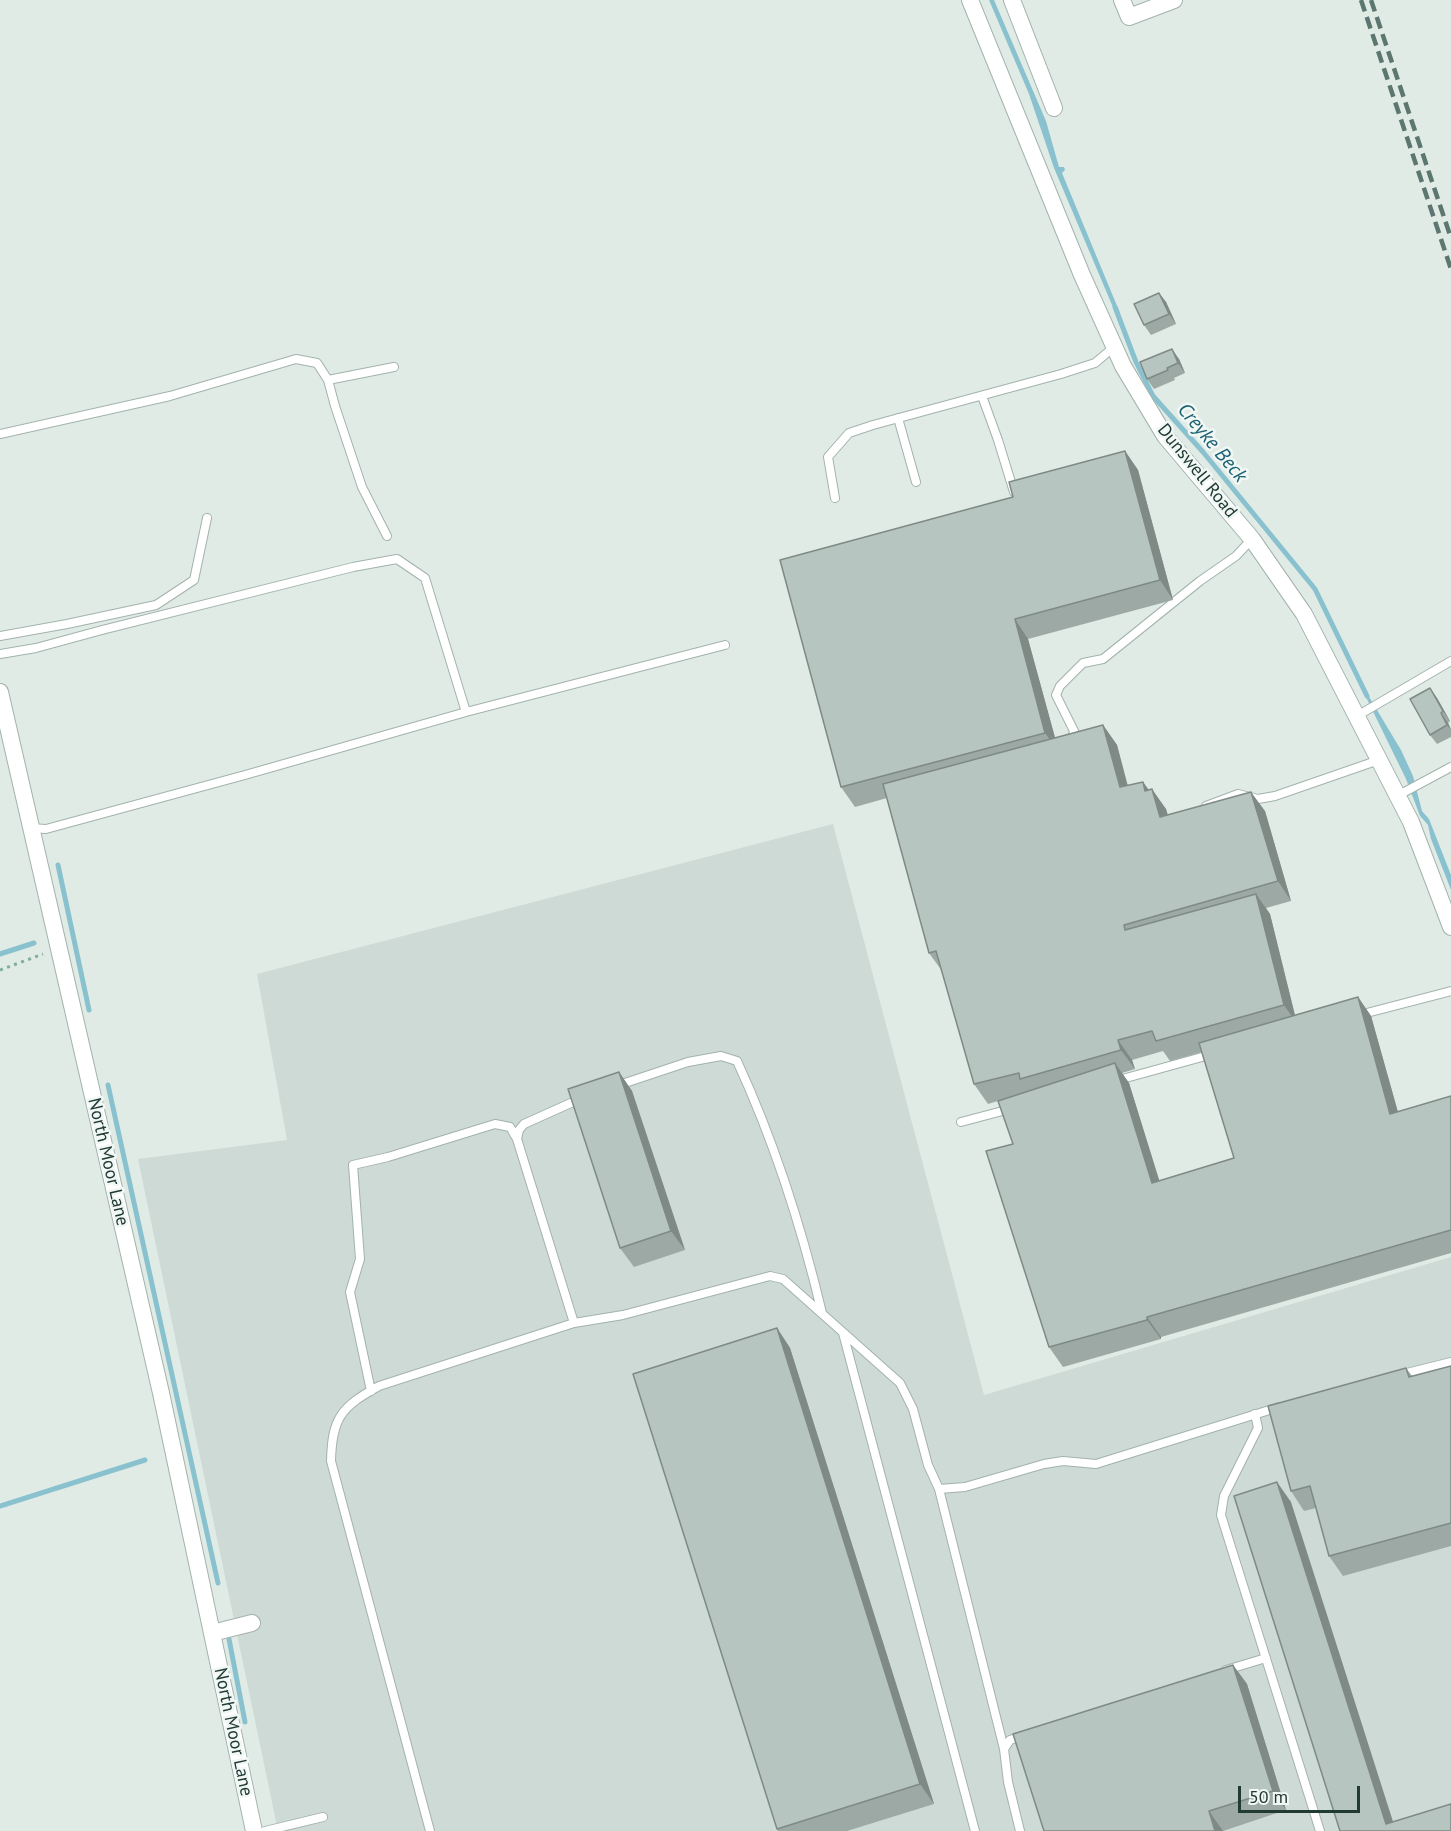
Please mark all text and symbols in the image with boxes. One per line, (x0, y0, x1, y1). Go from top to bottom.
water label: Creyke Beck (1172, 399, 1252, 487)
street label: Dunswell Road (1153, 420, 1241, 522)
street label: North Moor Lane (83, 1096, 133, 1228)
street label: North Moor Lane (209, 1666, 257, 1798)
scale bar (1241, 1774, 1362, 1812)
text: 50 m (1249, 1785, 1288, 1808)

